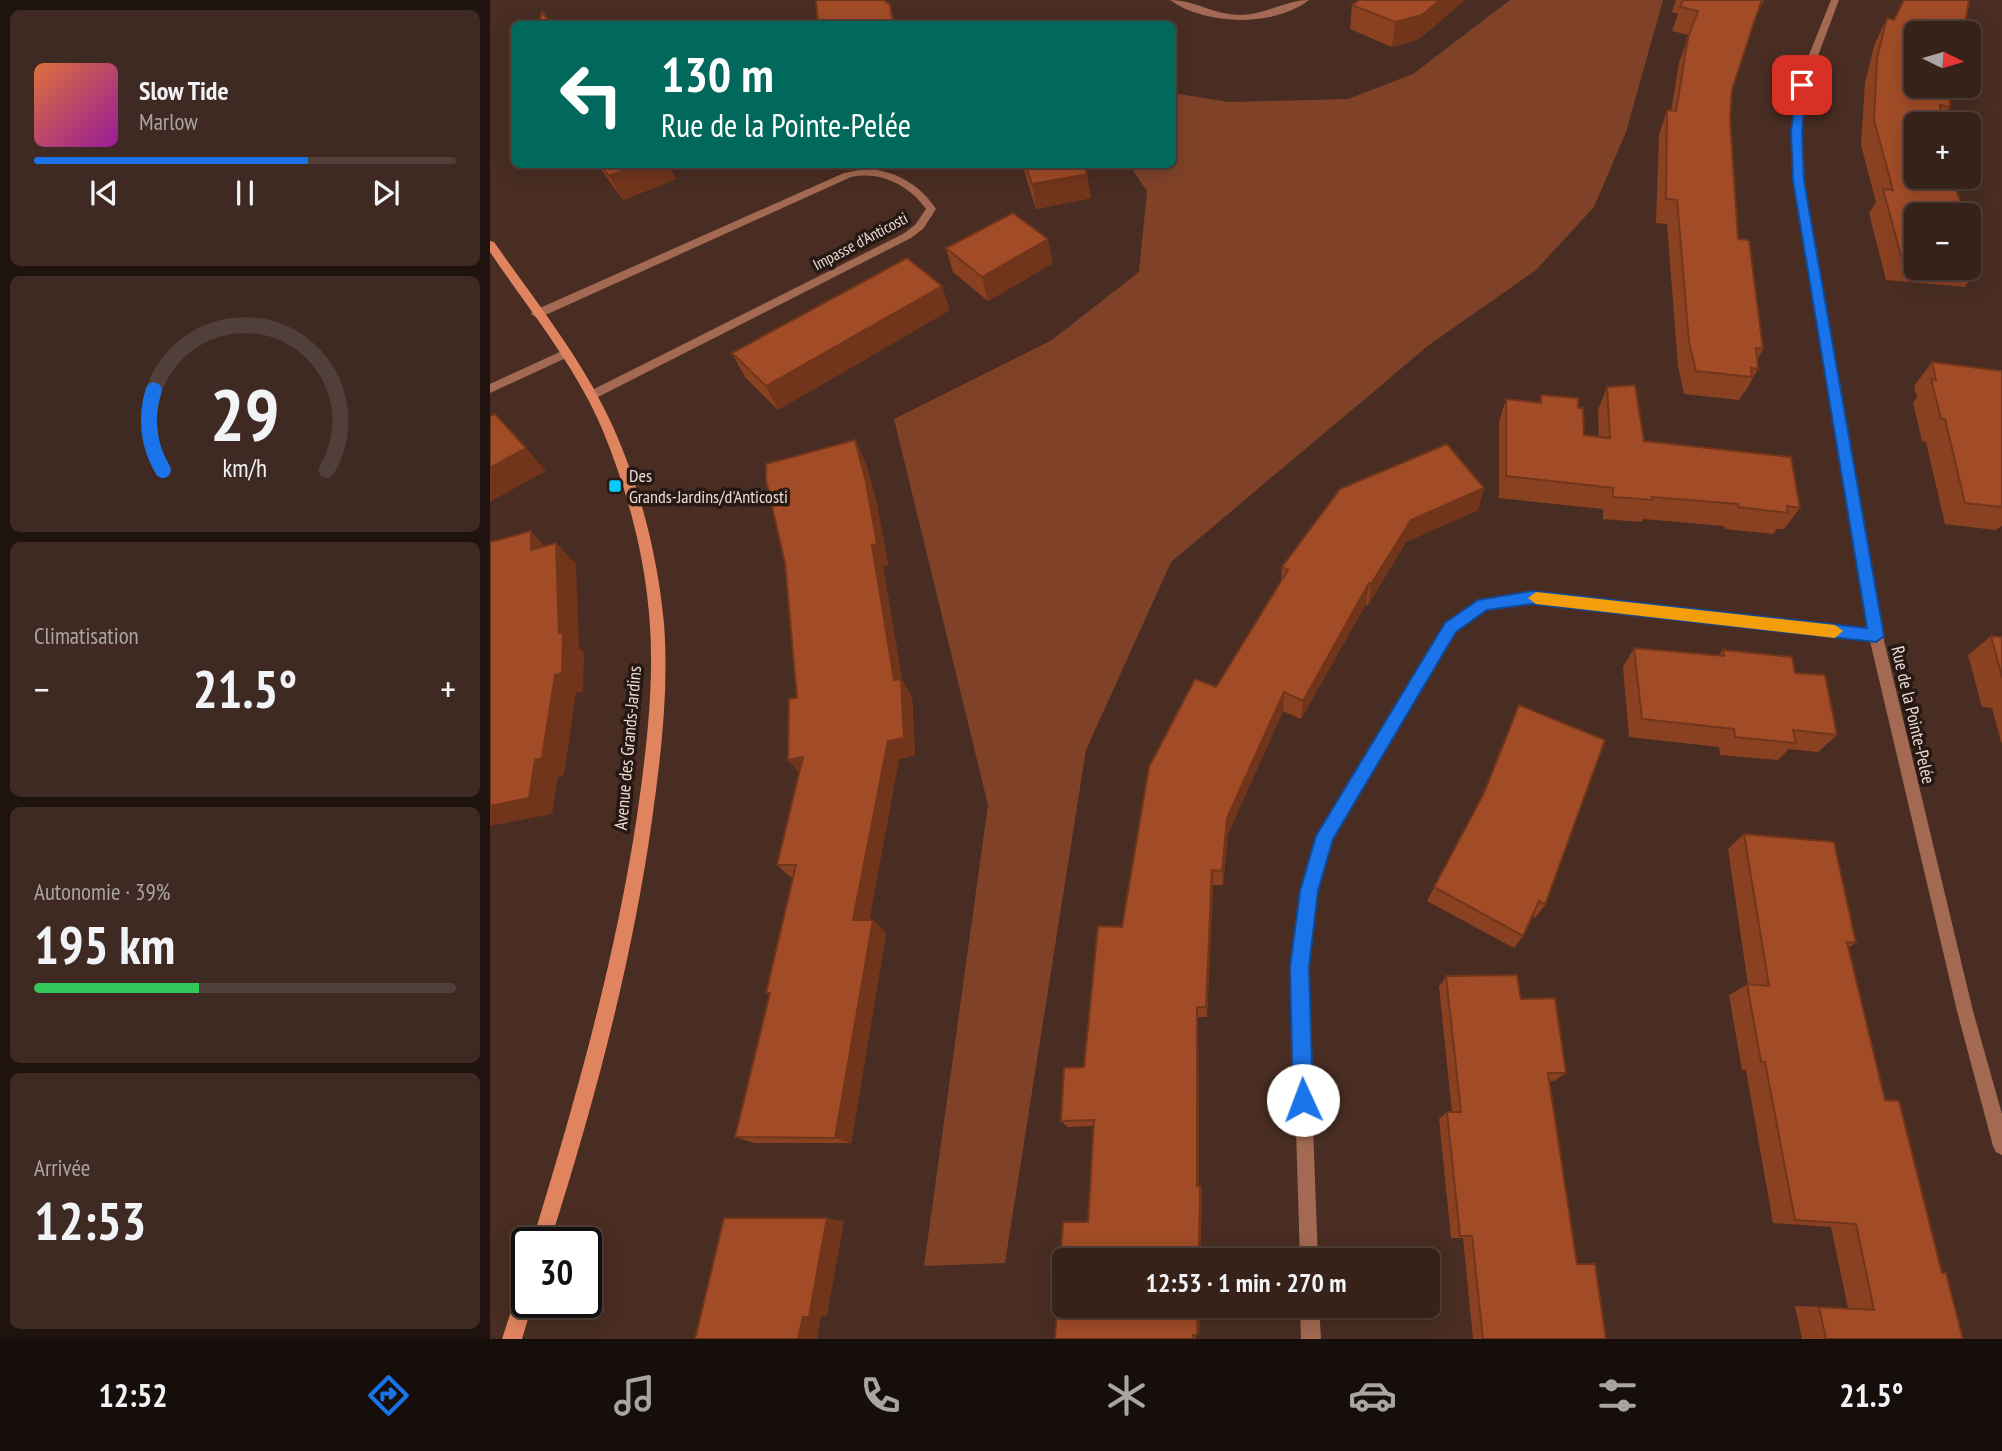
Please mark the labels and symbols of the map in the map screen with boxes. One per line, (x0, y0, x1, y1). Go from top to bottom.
north arrow (1904, 21, 1981, 98)
pin (1772, 55, 1832, 115)
street label: Impasse d'Anticosti (809, 208, 911, 274)
place label: Des Grands-Jardins/d'Anticosti (629, 464, 788, 508)
marker: Des Grands-Jardins/d'Anticosti (607, 478, 623, 494)
street label: Rue de la Pointe-Pelée (1886, 644, 1941, 786)
street label: Avenue des Grands-Jardins (609, 665, 646, 831)
position arrow (1266, 1063, 1340, 1137)
speed limit sign: 30 (511, 1227, 602, 1318)

